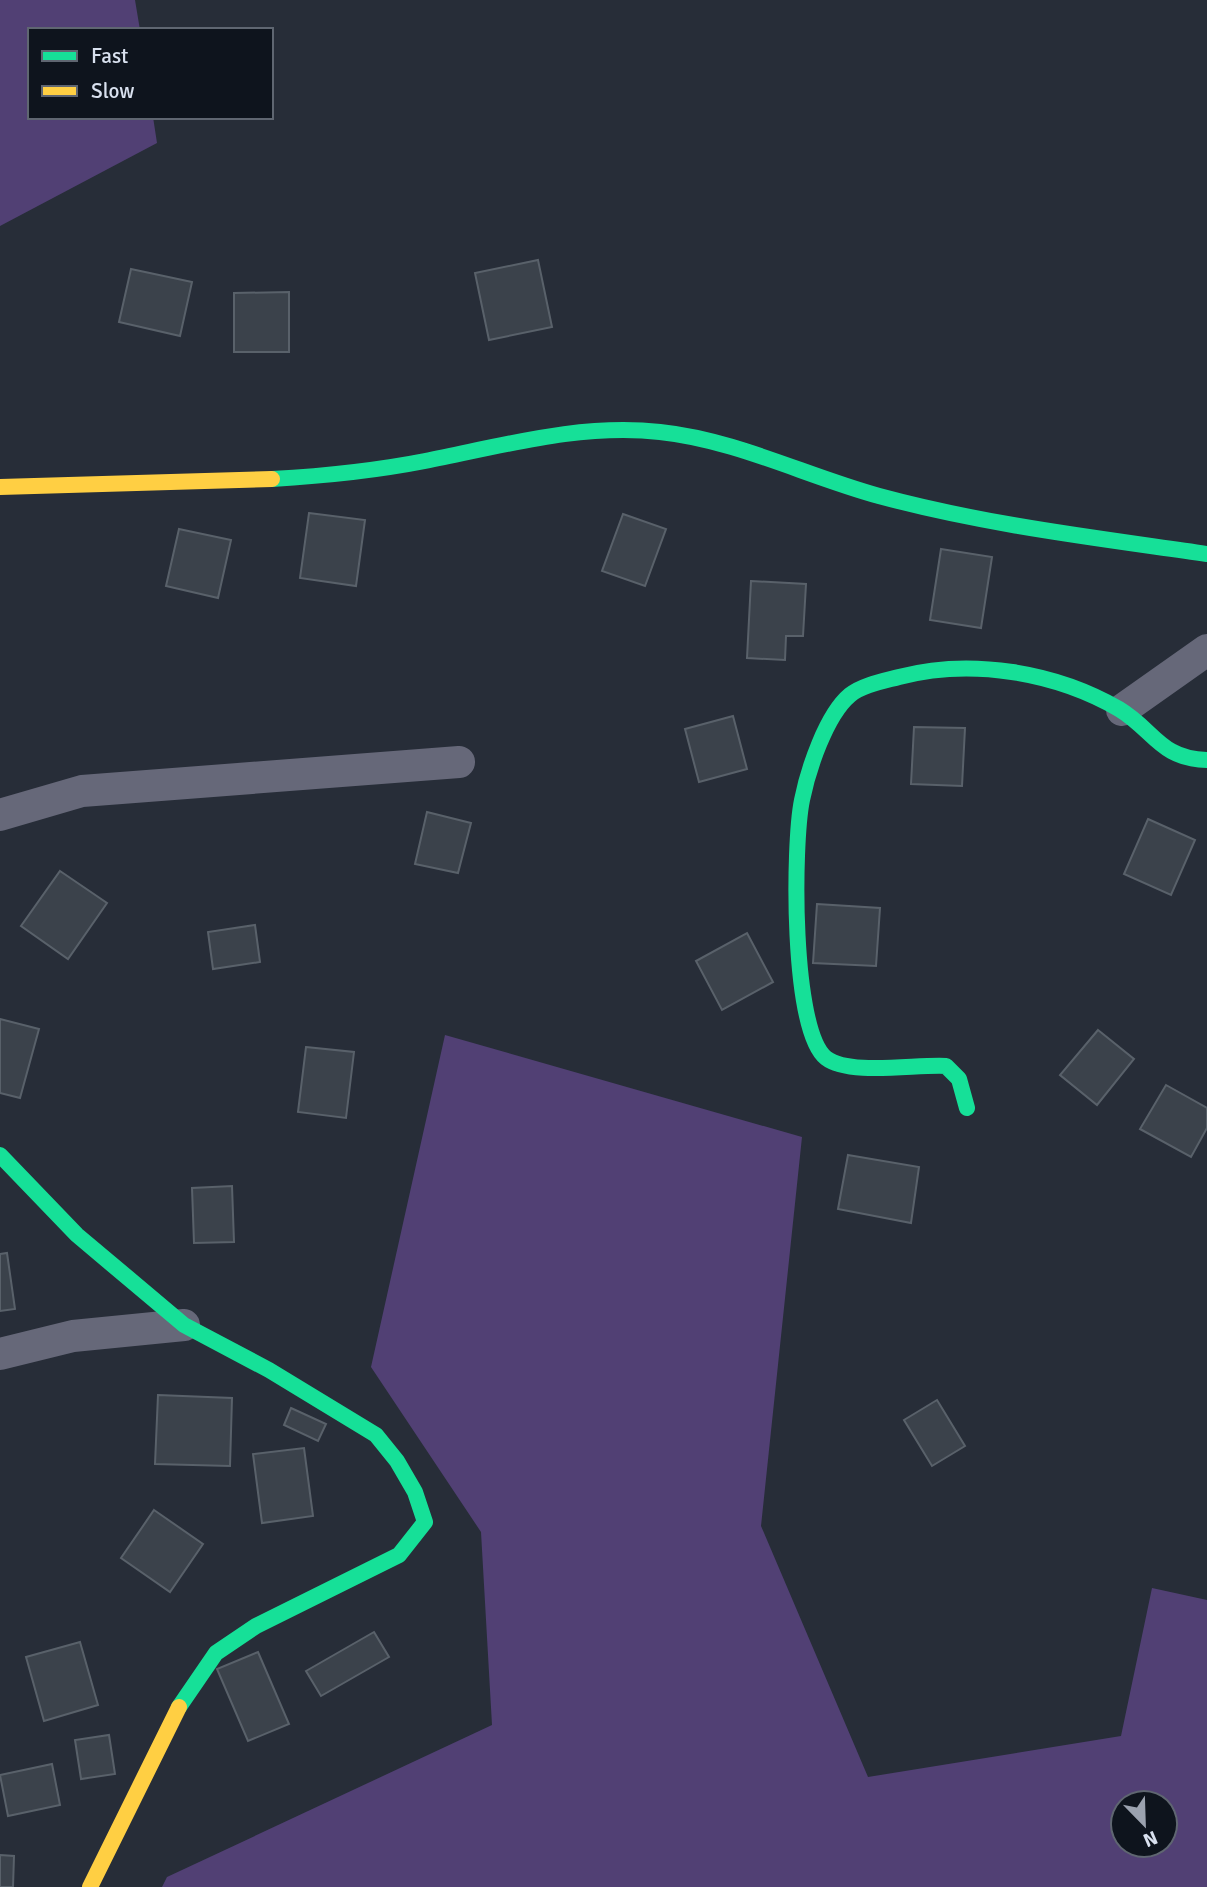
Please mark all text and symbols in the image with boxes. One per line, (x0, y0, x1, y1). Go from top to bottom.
legend (28, 28, 273, 119)
text: Fast (91, 43, 128, 69)
text: Slow (91, 78, 135, 104)
north arrow (1109, 1789, 1179, 1859)
text: N (1139, 1825, 1161, 1852)

